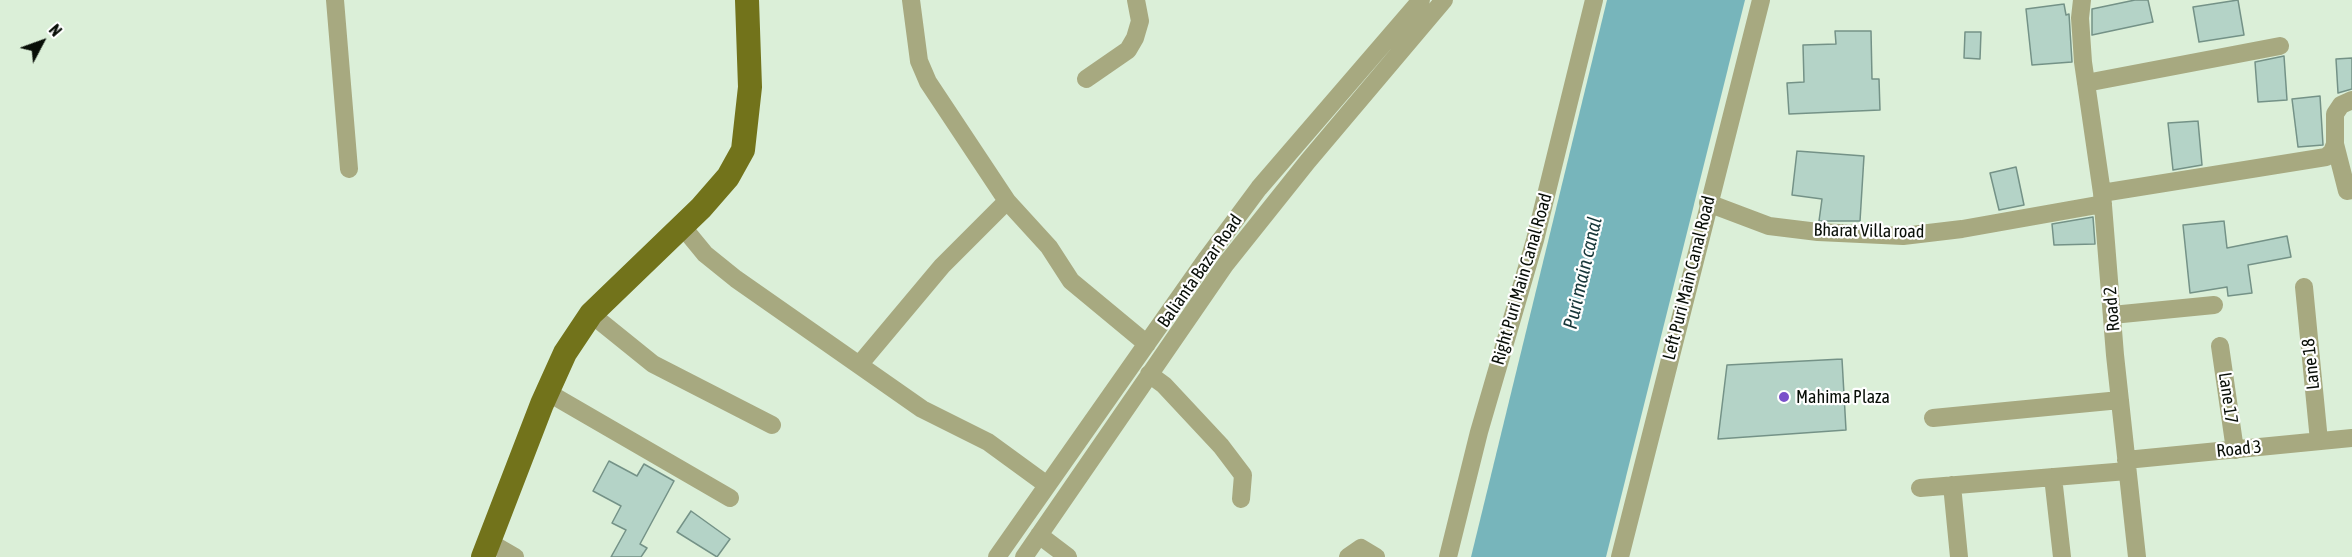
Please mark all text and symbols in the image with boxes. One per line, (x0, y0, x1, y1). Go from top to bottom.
north arrow (12, 12, 72, 72)
text: N (46, 21, 65, 40)
street label: Right Puri Main Canal Road (1487, 191, 1557, 367)
street label: Left Puri Main Canal Road (1658, 194, 1720, 362)
street label: Balianta Bazar Road (1153, 210, 1247, 332)
water label: Puri main canal (1558, 215, 1608, 331)
street label: Bharat Villa road (1814, 219, 1924, 243)
street label: Road 2 (2099, 286, 2125, 332)
street label: Lane 18 (2298, 337, 2324, 391)
street label: Lane 17 (2214, 371, 2242, 425)
place label: Mahima Plaza (1796, 386, 1890, 408)
marker: Mahima Plaza (1777, 390, 1791, 404)
street label: Road 3 (2215, 436, 2263, 462)

